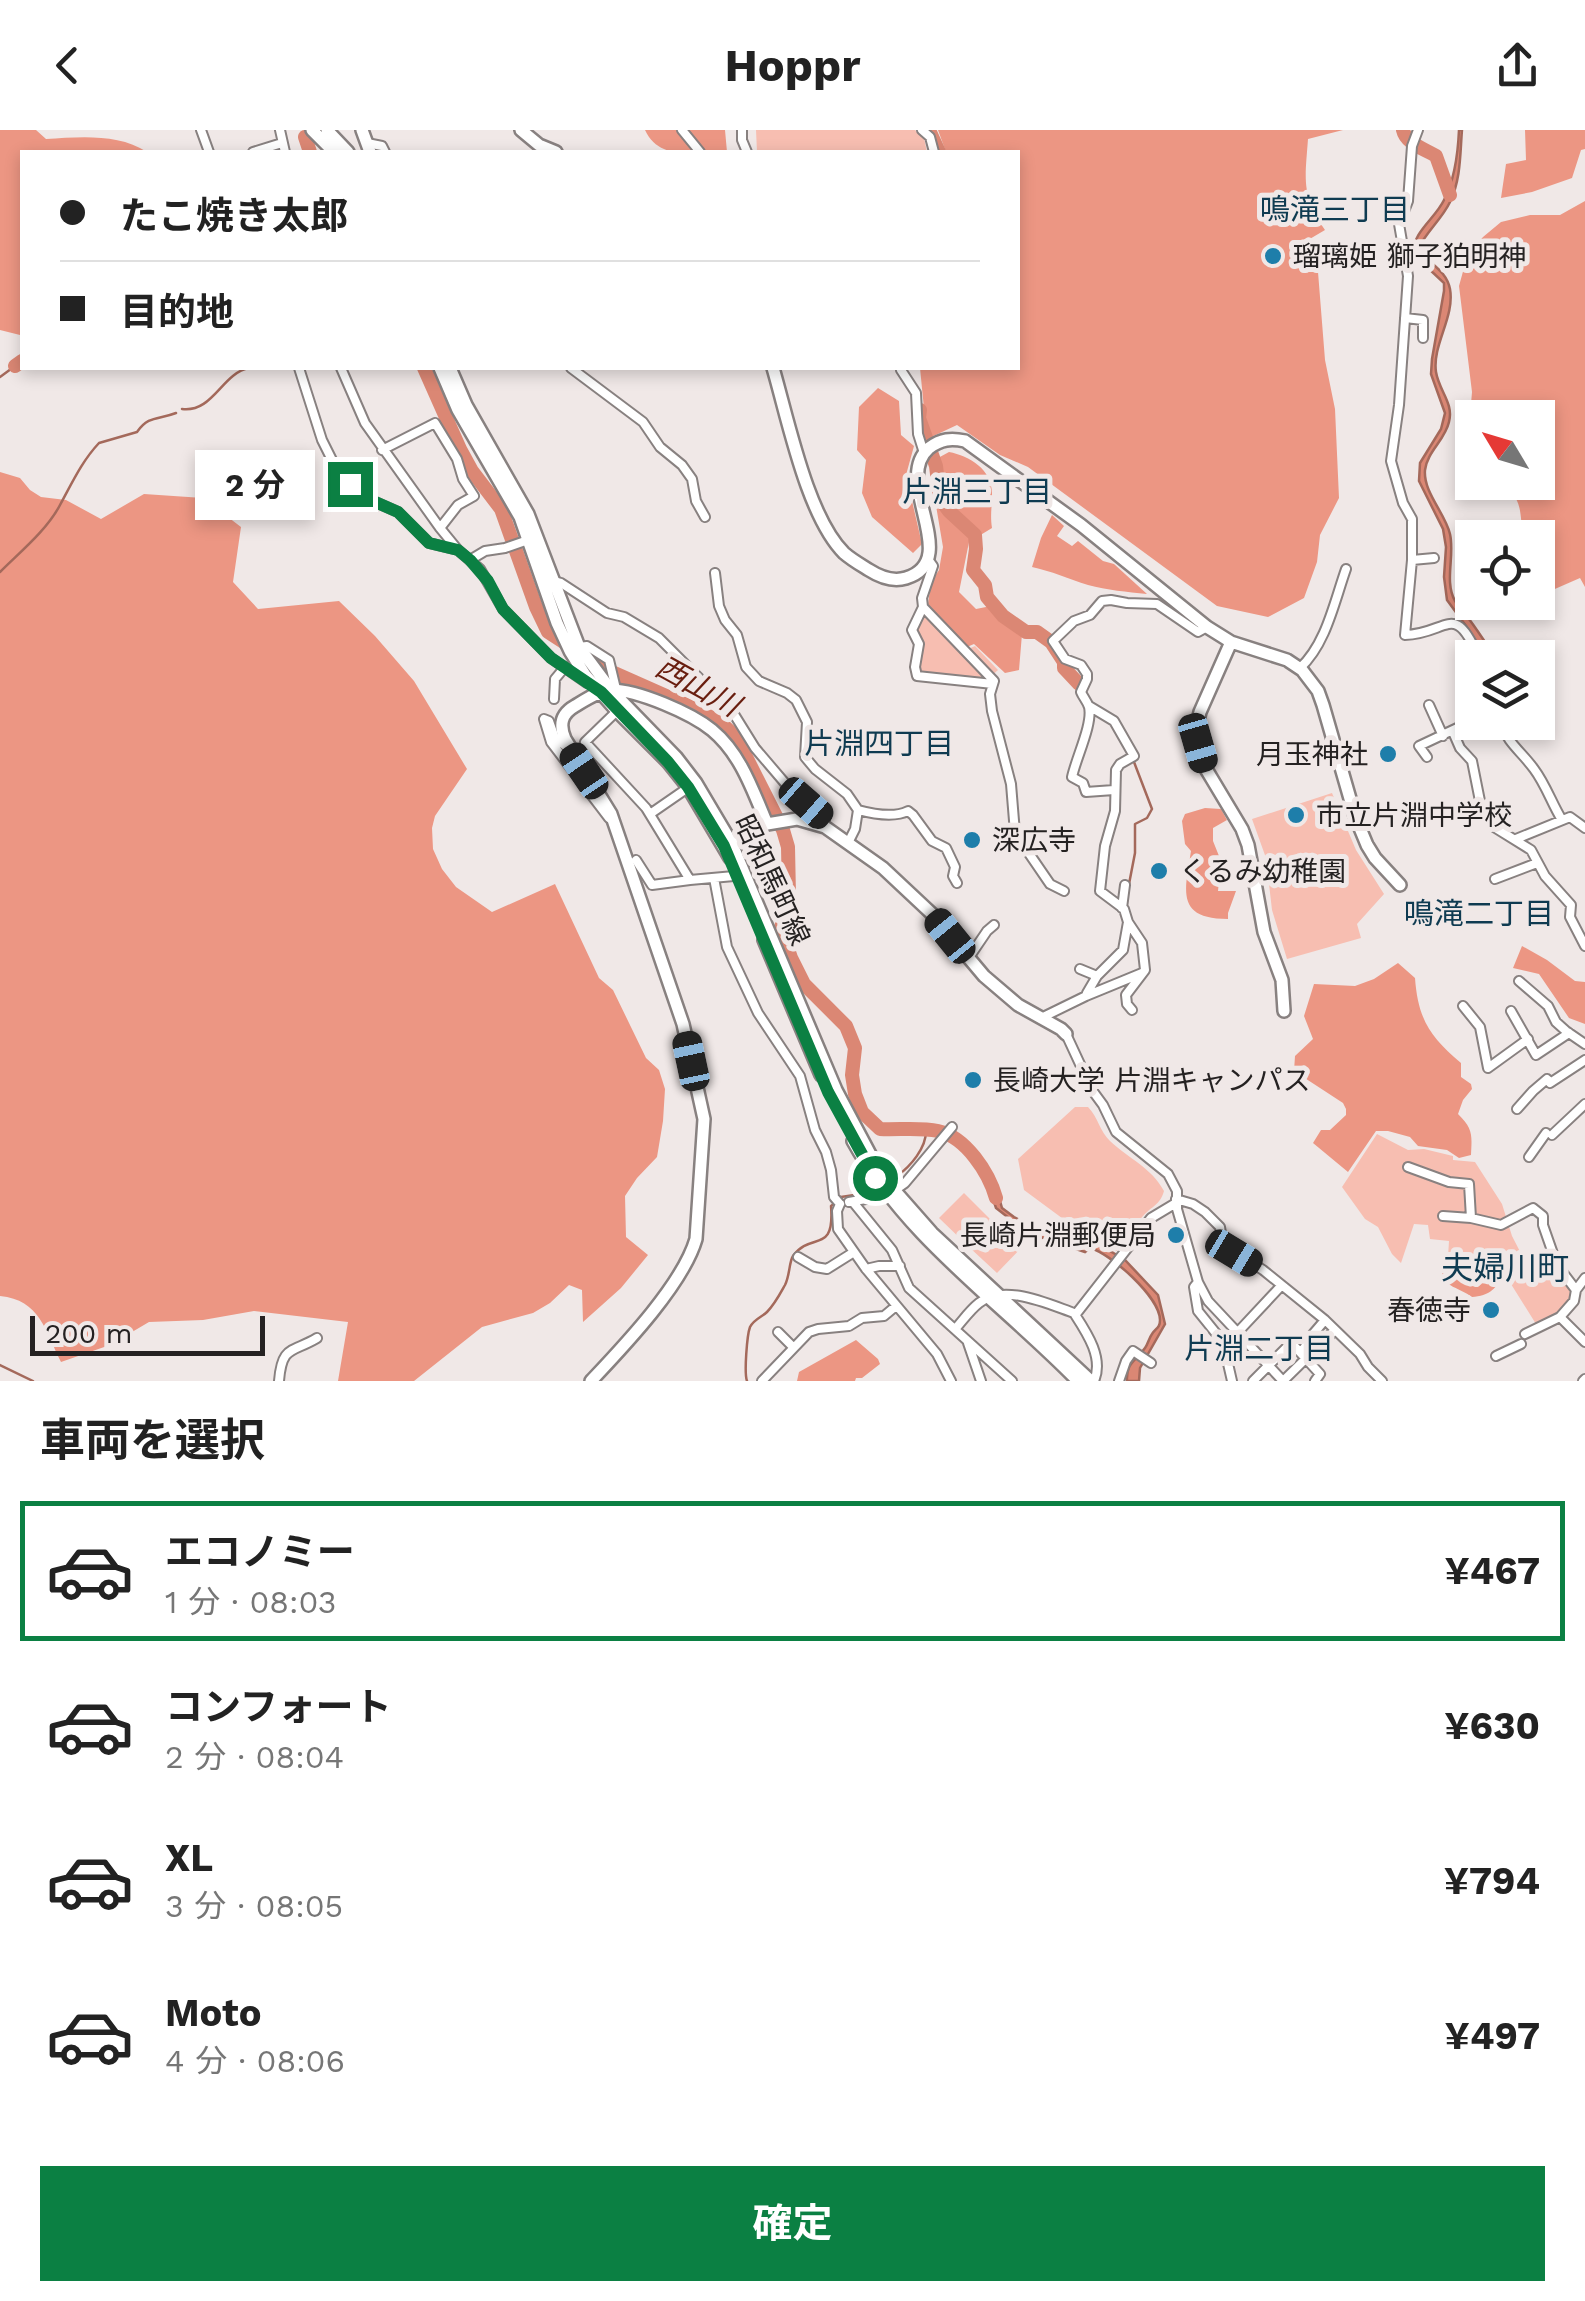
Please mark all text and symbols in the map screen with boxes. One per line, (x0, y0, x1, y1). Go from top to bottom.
icon: back (40, 38, 95, 93)
icon: share (1490, 38, 1545, 93)
text: Hoppr (725, 39, 860, 92)
district label: 鳴滝三丁目 (1260, 192, 1410, 227)
text: たこ焼き太郎 (120, 194, 348, 238)
place label: 瑠璃姫 獅子狛明神 (1293, 240, 1527, 273)
marker: 瑠璃姫 獅子狛明神 (1262, 245, 1284, 267)
text: 目的地 (120, 290, 234, 334)
north arrow (1455, 400, 1555, 500)
map controls (1455, 400, 1555, 740)
callout: 2 分 (195, 449, 315, 519)
route end (328, 462, 373, 507)
text: 2 分 (225, 466, 285, 504)
district label: 片淵三丁目 (902, 474, 1052, 509)
button: locate (1455, 520, 1555, 620)
button: layers (1455, 640, 1555, 740)
water label: 西山川 (650, 649, 748, 725)
car (1175, 710, 1221, 776)
district label: 片淵四丁目 (804, 726, 954, 761)
car (555, 738, 613, 804)
place label: 月玉神社 (1256, 738, 1368, 771)
marker: 月玉神社 (1377, 743, 1399, 765)
car (774, 772, 838, 834)
place label: 市立片淵中学校 (1316, 799, 1512, 832)
marker: 市立片淵中学校 (1285, 804, 1307, 826)
street label: 昭和馬町線 (727, 810, 817, 950)
place label: 深広寺 (992, 824, 1076, 857)
marker: 深広寺 (961, 829, 983, 851)
place label: くるみ幼稚園 (1179, 855, 1346, 888)
marker: くるみ幼稚園 (1148, 860, 1170, 882)
district label: 鳴滝二丁目 (1404, 896, 1554, 931)
car (919, 903, 981, 969)
car (670, 1029, 712, 1093)
place label: 長崎大学 片淵キャンパス (993, 1064, 1311, 1097)
marker: 長崎大学 片淵キャンパス (962, 1069, 984, 1091)
route start (853, 1156, 898, 1201)
place label: 長崎片淵郵便局 (960, 1219, 1156, 1252)
marker: 長崎片淵郵便局 (1165, 1224, 1187, 1246)
car (1201, 1225, 1267, 1281)
district label: 夫婦川町 (1441, 1249, 1569, 1287)
place label: 春徳寺 (1387, 1294, 1471, 1327)
marker: 春徳寺 (1480, 1299, 1502, 1321)
scale bar (30, 1311, 265, 1356)
text: 200 m (45, 1317, 132, 1350)
district label: 片淵二丁目 (1184, 1331, 1334, 1366)
text: 車両を選択 (40, 1414, 265, 1467)
icon: car (45, 1526, 135, 1616)
text: エコノミー (165, 1530, 355, 1574)
text: ¥467 (1444, 1549, 1540, 1593)
text: 1 分 · 08:03 (165, 1583, 336, 1621)
icon: car (45, 1681, 135, 1771)
text: コンフォート (165, 1685, 392, 1729)
text: ¥630 (1444, 1704, 1540, 1748)
text: 2 分 · 08:04 (165, 1738, 344, 1776)
icon: car (45, 1836, 135, 1926)
text: XL (165, 1836, 213, 1880)
text: ¥794 (1444, 1859, 1540, 1903)
text: 3 分 · 08:05 (165, 1887, 343, 1925)
icon: car (45, 1991, 135, 2081)
text: Moto (165, 1991, 261, 2035)
text: ¥497 (1445, 2014, 1540, 2058)
text: 4 分 · 08:06 (165, 2042, 345, 2080)
button: 確定 (40, 2166, 1545, 2281)

